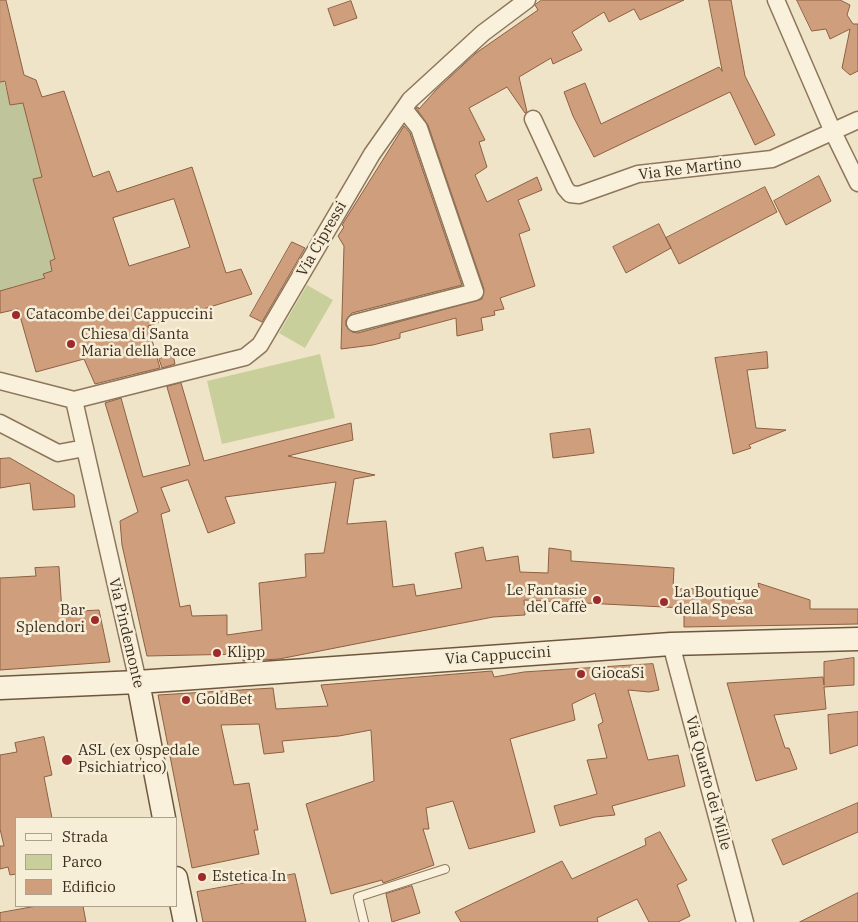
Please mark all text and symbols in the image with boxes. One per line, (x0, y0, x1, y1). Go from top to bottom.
street label: Via Re Martino (638, 154, 742, 184)
street label: Via Cipressi (293, 198, 351, 280)
place label: Catacombe dei Cappuccini (26, 306, 213, 324)
marker: Catacombe dei Cappuccini (10, 309, 22, 321)
place label: Chiesa di Santa Maria della Pace (81, 326, 196, 361)
marker: Chiesa di Santa Maria della Pace (65, 338, 77, 350)
street label: Via Pindemonte (105, 576, 147, 690)
place label: Le Fantasie del Caffè (506, 582, 587, 617)
place label: La Boutique della Spesa (674, 584, 759, 619)
marker: Le Fantasie del Caffè (591, 594, 603, 606)
marker: La Boutique della Spesa (658, 596, 670, 608)
place label: Bar Splendori (16, 602, 85, 637)
marker: Bar Splendori (89, 614, 101, 626)
street label: Via Cappuccini (445, 643, 551, 669)
place label: Klipp (227, 644, 265, 662)
marker: Klipp (211, 647, 223, 659)
place label: GiocaSi (591, 665, 645, 683)
marker: GiocaSi (575, 668, 587, 680)
place label: GoldBet (196, 691, 252, 709)
marker: GoldBet (180, 694, 192, 706)
street label: Via Quarto dei Mille (681, 714, 735, 852)
place label: ASL (ex Ospedale Psichiatrico) (78, 742, 200, 777)
marker: ASL (ex Ospedale Psichiatrico) (60, 753, 74, 767)
legend (15, 817, 178, 907)
text: Strada (62, 827, 108, 846)
text: Parco (62, 852, 102, 871)
place label: Estetica In (212, 868, 286, 886)
marker: Estetica In (196, 871, 208, 883)
text: Edificio (62, 877, 116, 896)

